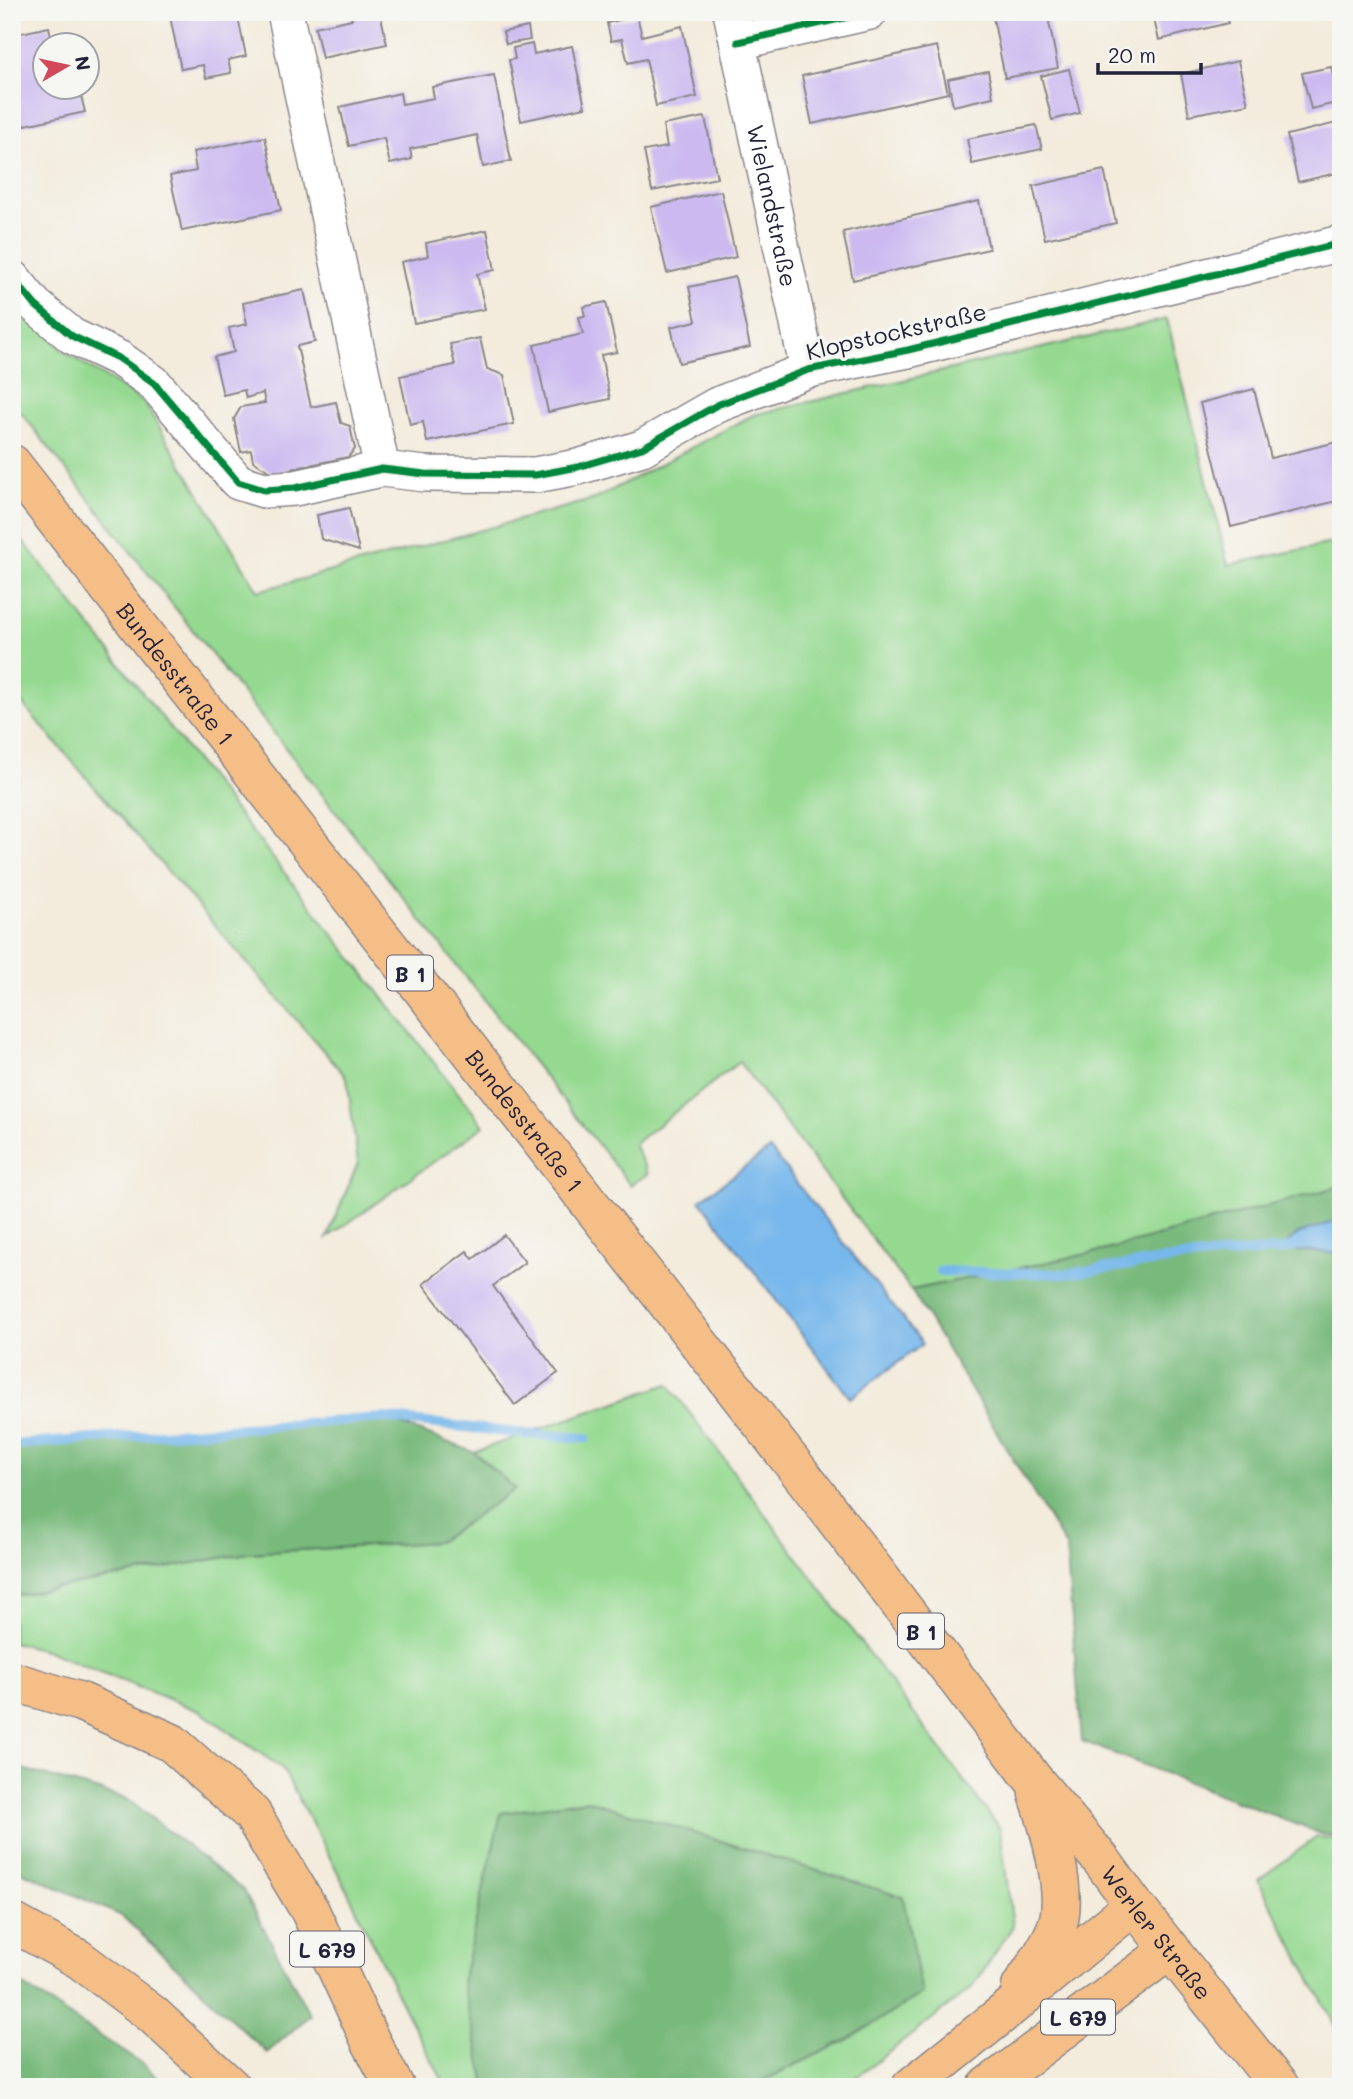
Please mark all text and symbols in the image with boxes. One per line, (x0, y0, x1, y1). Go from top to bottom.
north arrow (32, 32, 102, 102)
scale bar (1098, 32, 1201, 76)
text: 20 m (1108, 41, 1156, 68)
text: N (70, 54, 97, 72)
street label: Wielandstraße (741, 122, 805, 289)
street label: Klopstockstraße (803, 296, 989, 366)
street label: Bundesstraße 1 (111, 596, 241, 751)
road number: B 1 (387, 956, 433, 990)
street label: Bundesstraße 1 (460, 1043, 590, 1198)
road number: B 1 (898, 1614, 944, 1648)
street label: Werler Straße (1095, 1859, 1219, 2006)
road number: L 679 (290, 1932, 364, 1966)
road number: L 679 (1041, 2000, 1115, 2035)

